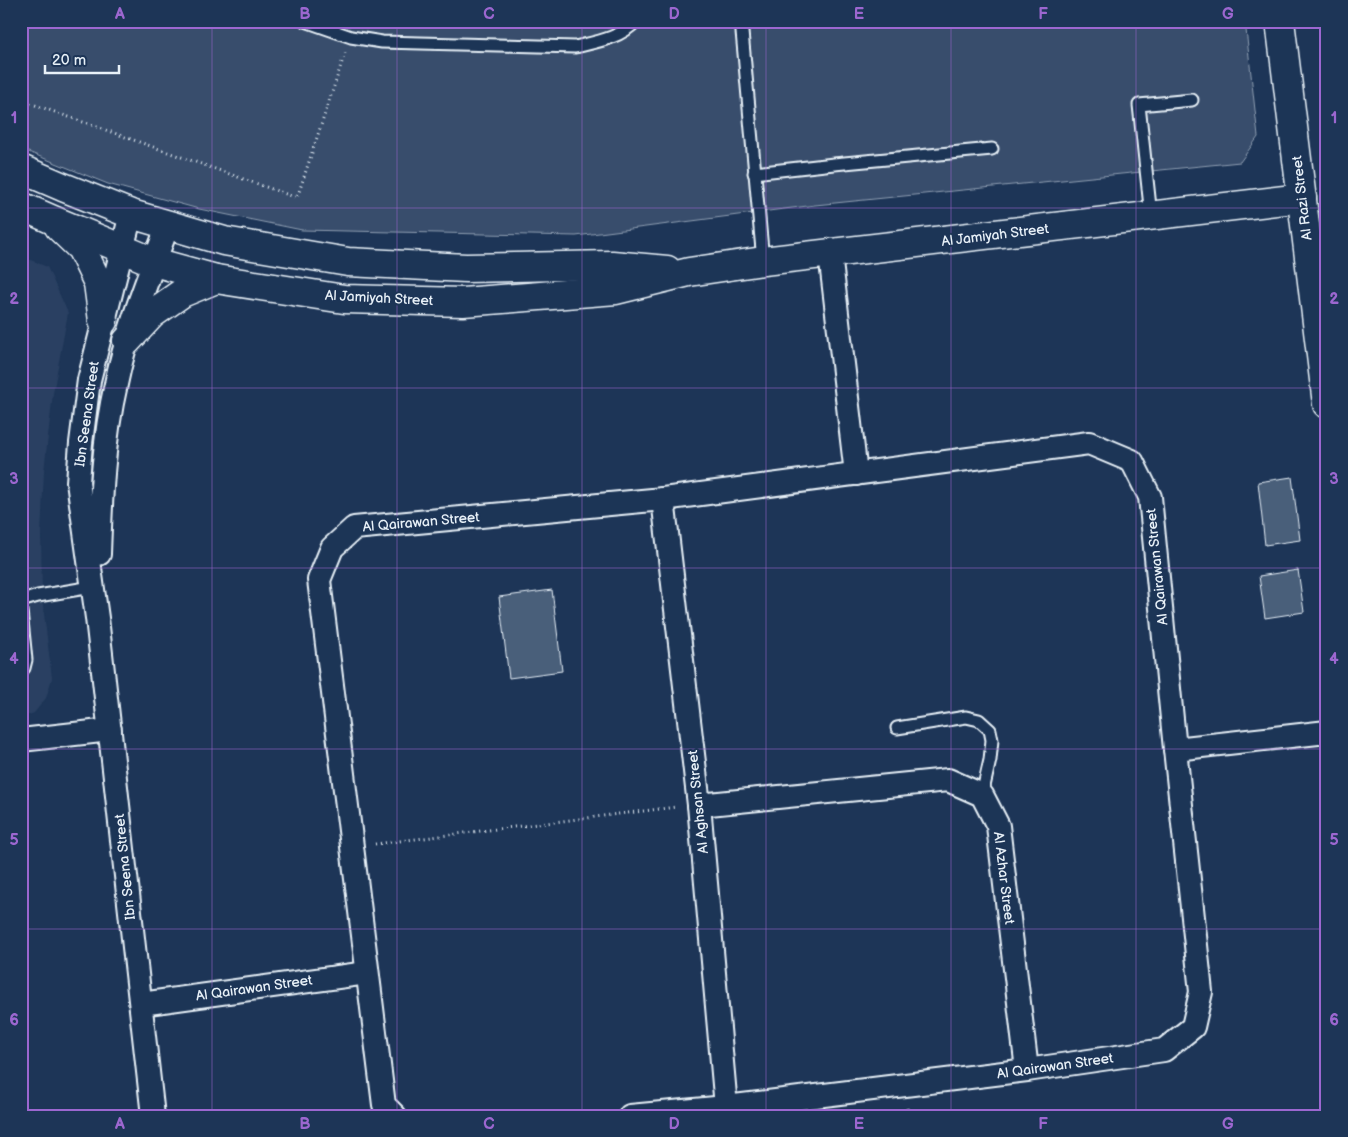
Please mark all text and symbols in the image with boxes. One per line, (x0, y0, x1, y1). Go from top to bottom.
text: A (114, 5, 125, 24)
text: B (299, 5, 311, 24)
text: C (483, 5, 495, 24)
text: D (668, 5, 680, 24)
text: E (854, 5, 864, 24)
text: F (1038, 5, 1048, 24)
text: G (1222, 5, 1234, 24)
scale bar (45, 42, 119, 74)
text: 20 m (52, 51, 86, 70)
text: 1 (11, 109, 17, 128)
text: 1 (1331, 109, 1337, 128)
street label: Al Razi Street (1288, 154, 1316, 241)
street label: Al Jamiyah Street (940, 220, 1050, 250)
street label: Al Jamiyah Street (325, 287, 434, 309)
text: 2 (9, 290, 19, 309)
text: 2 (1329, 290, 1339, 309)
street label: Ibn Seena Street (71, 359, 103, 468)
text: 3 (9, 470, 19, 489)
text: 3 (1329, 470, 1339, 489)
street label: Al Qairawan Street (1142, 507, 1172, 626)
street label: Al Qairawan Street (362, 508, 481, 536)
text: 4 (9, 650, 19, 669)
text: 4 (1329, 650, 1339, 669)
street label: Al Aghsan Street (684, 749, 712, 855)
street label: Ibn Seena Street (111, 812, 139, 921)
text: 5 (9, 831, 19, 850)
street label: Al Azhar Street (990, 831, 1018, 926)
text: 5 (1329, 831, 1339, 850)
street label: Al Qairawan Street (195, 971, 314, 1005)
text: 6 (9, 1011, 19, 1030)
text: 6 (1329, 1011, 1339, 1030)
street label: Al Qairawan Street (996, 1049, 1115, 1083)
text: A (114, 1115, 125, 1134)
text: B (299, 1115, 311, 1134)
text: C (483, 1115, 495, 1134)
text: D (668, 1115, 680, 1134)
text: E (854, 1115, 864, 1134)
text: F (1038, 1115, 1048, 1134)
text: G (1222, 1115, 1234, 1134)

